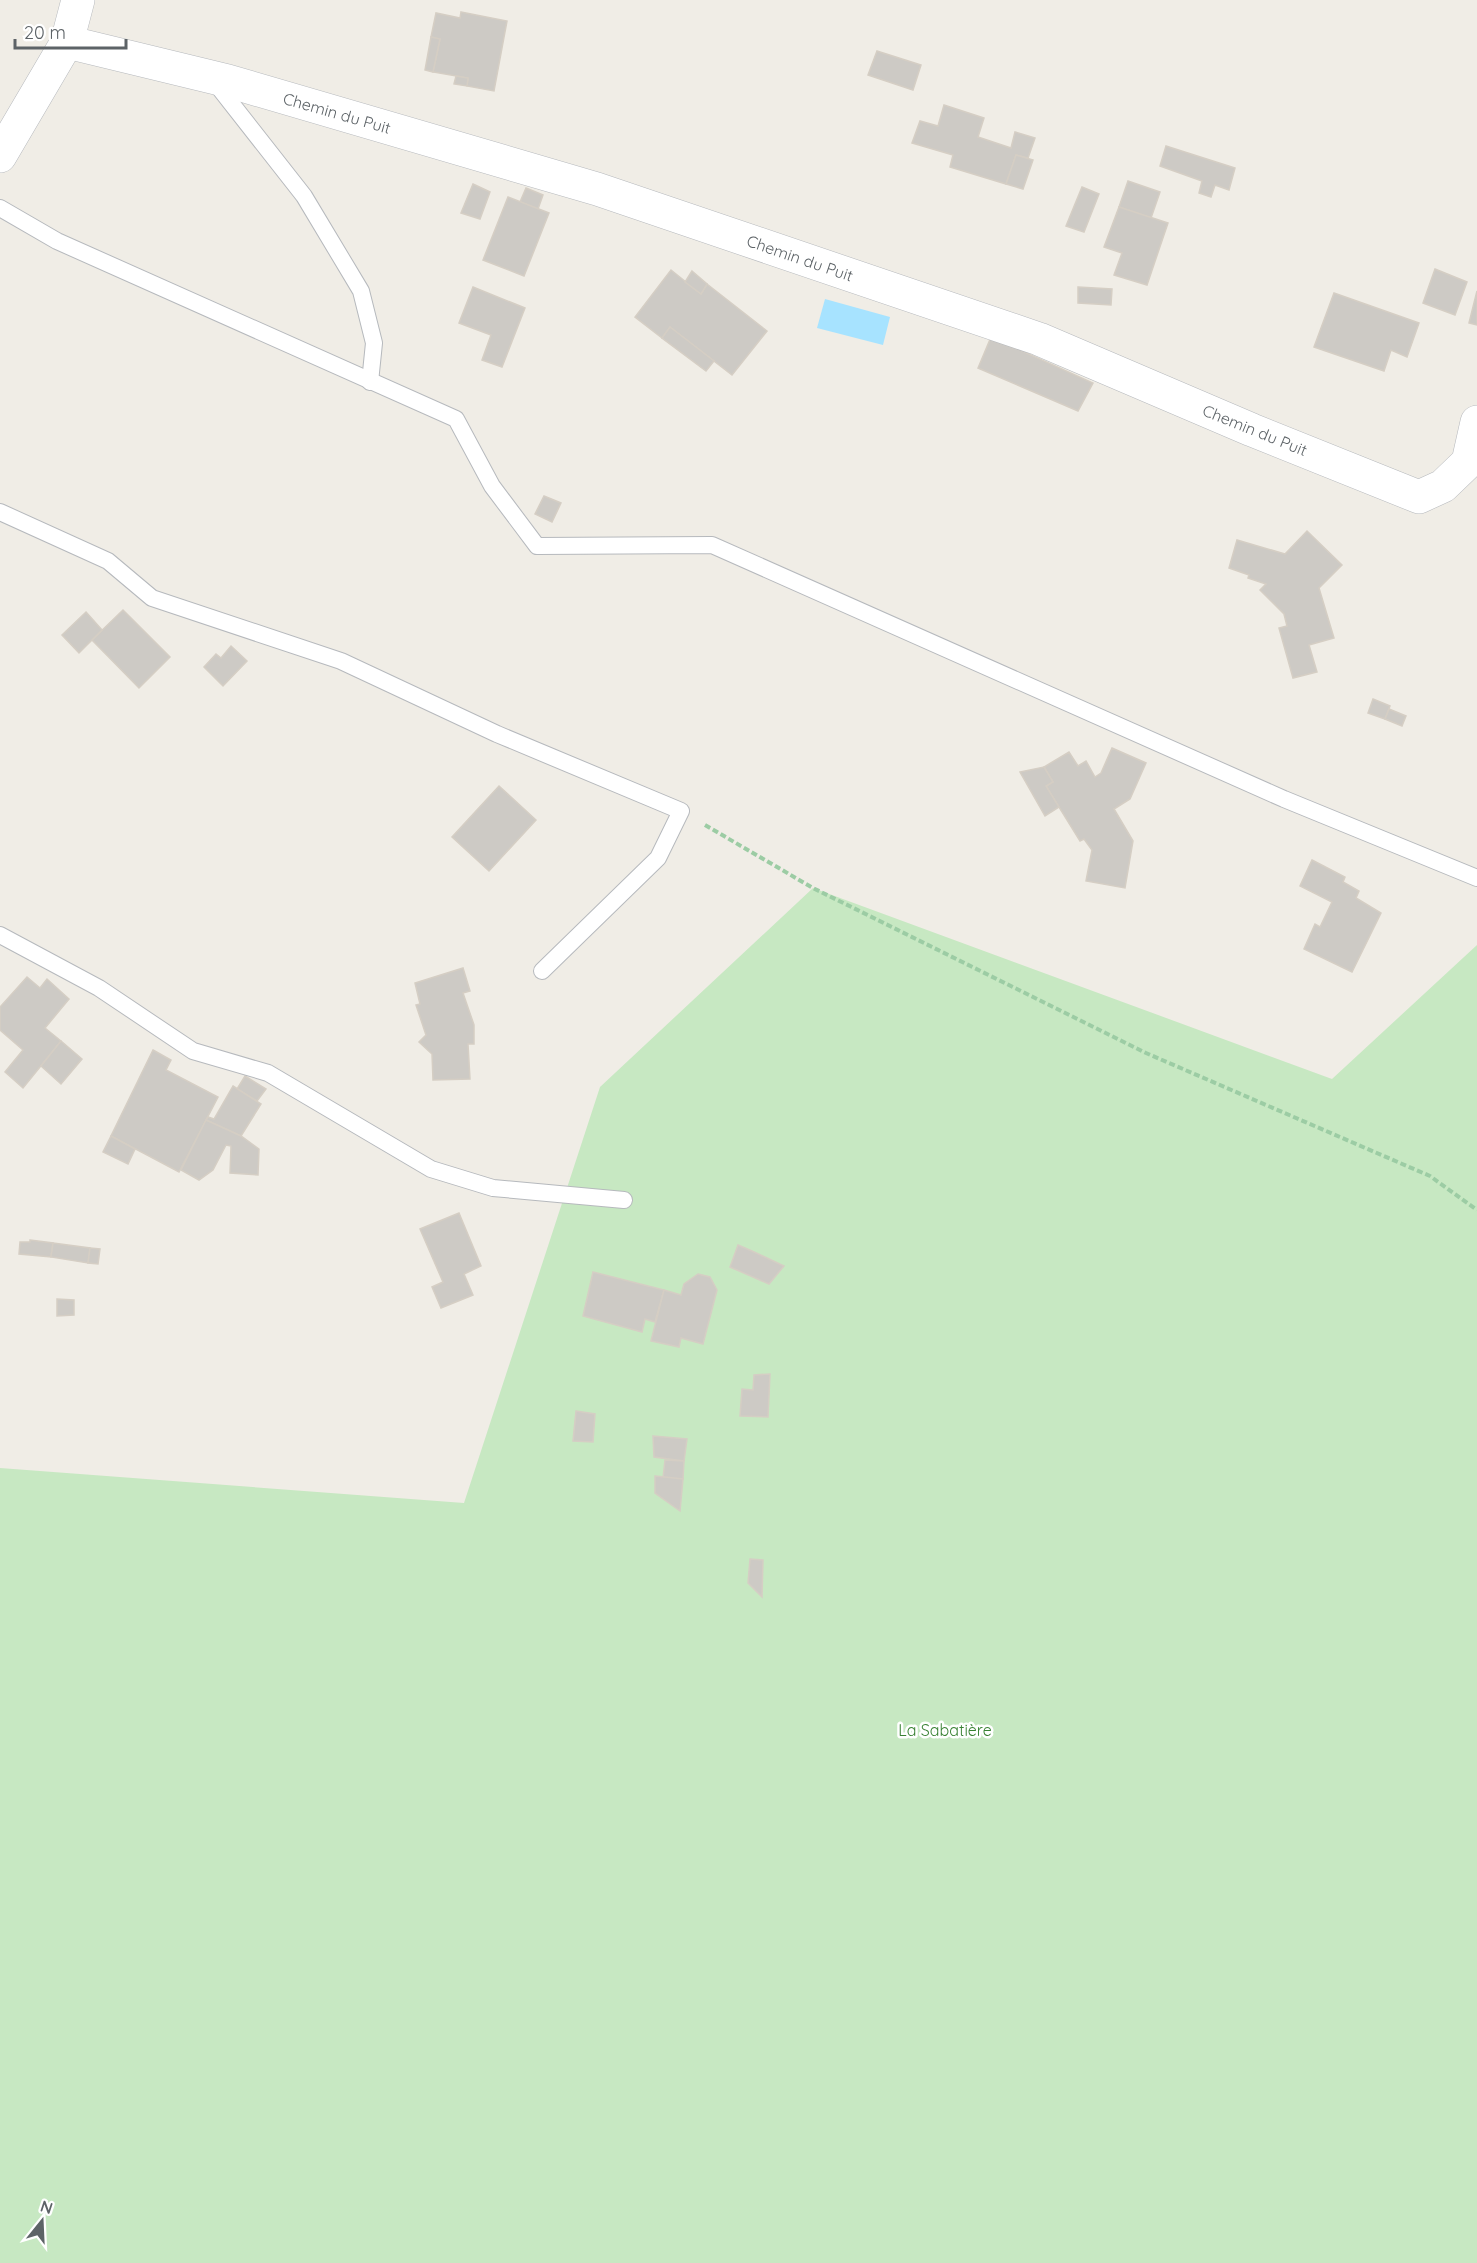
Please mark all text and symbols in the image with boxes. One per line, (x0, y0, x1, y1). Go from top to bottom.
scale bar (15, 12, 126, 50)
text: 20 m (24, 21, 66, 44)
street label: Chemin du Puit (281, 88, 393, 138)
street label: Chemin du Puit (744, 230, 856, 286)
street label: Chemin du Puit (1200, 400, 1310, 460)
park label: La Sabatière (898, 1720, 992, 1740)
north arrow (12, 2191, 72, 2251)
text: N (38, 2195, 55, 2218)

